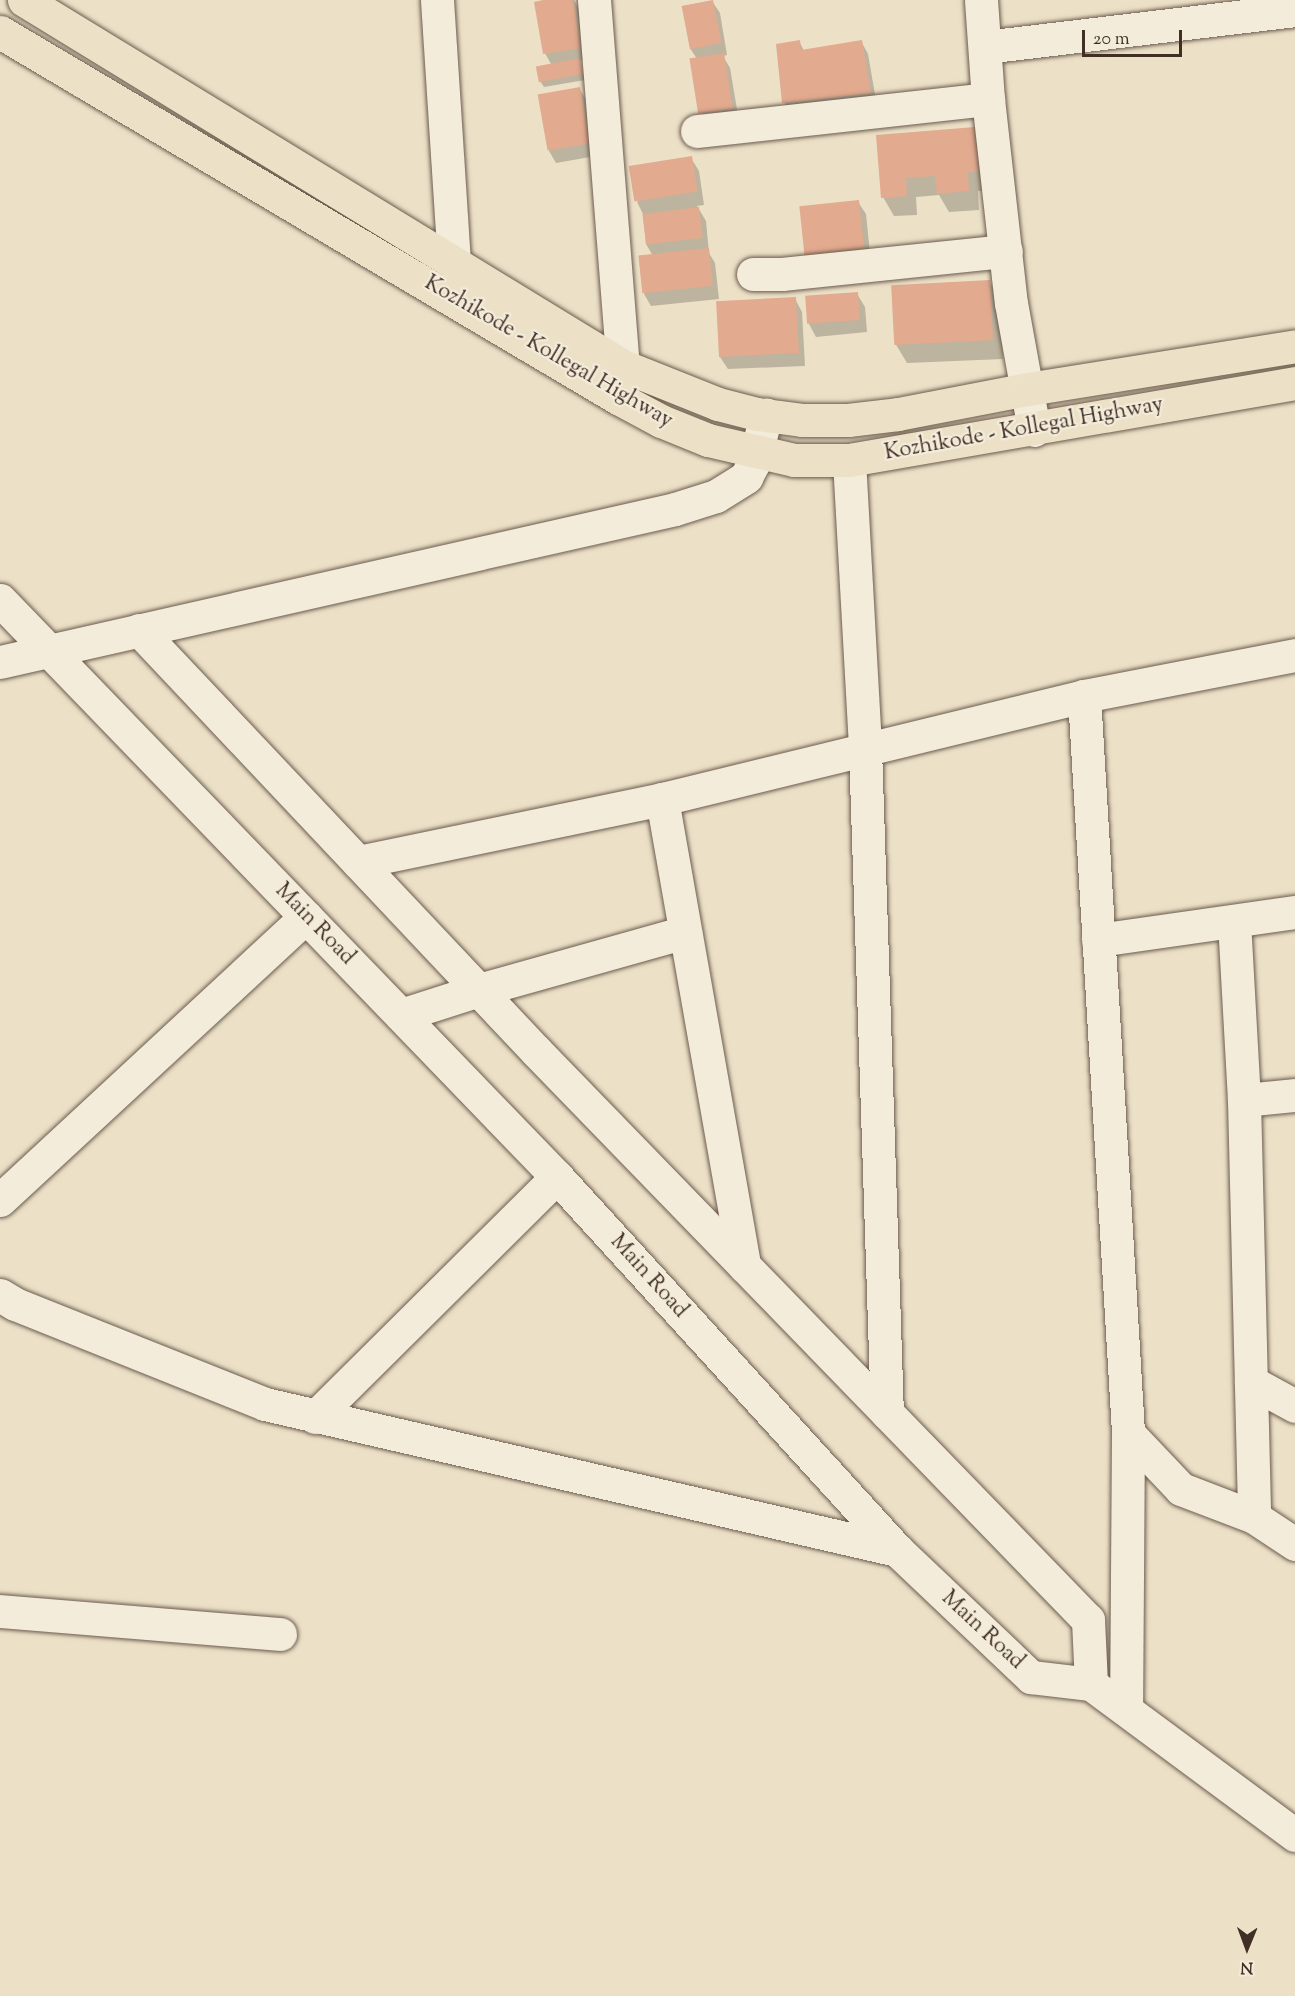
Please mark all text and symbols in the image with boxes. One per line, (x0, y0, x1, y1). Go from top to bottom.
scale bar (1085, 18, 1186, 56)
text: 20 m (1093, 27, 1130, 53)
street label: Kozhikode - Kollegal Highway (419, 271, 677, 435)
street label: Kozhikode - Kollegal Highway (883, 392, 1165, 468)
street label: Main Road (268, 879, 360, 971)
street label: Main Road (603, 1230, 693, 1324)
street label: Main Road (935, 1586, 1029, 1676)
north arrow (1217, 1918, 1277, 1978)
text: N (1240, 1955, 1253, 1978)

